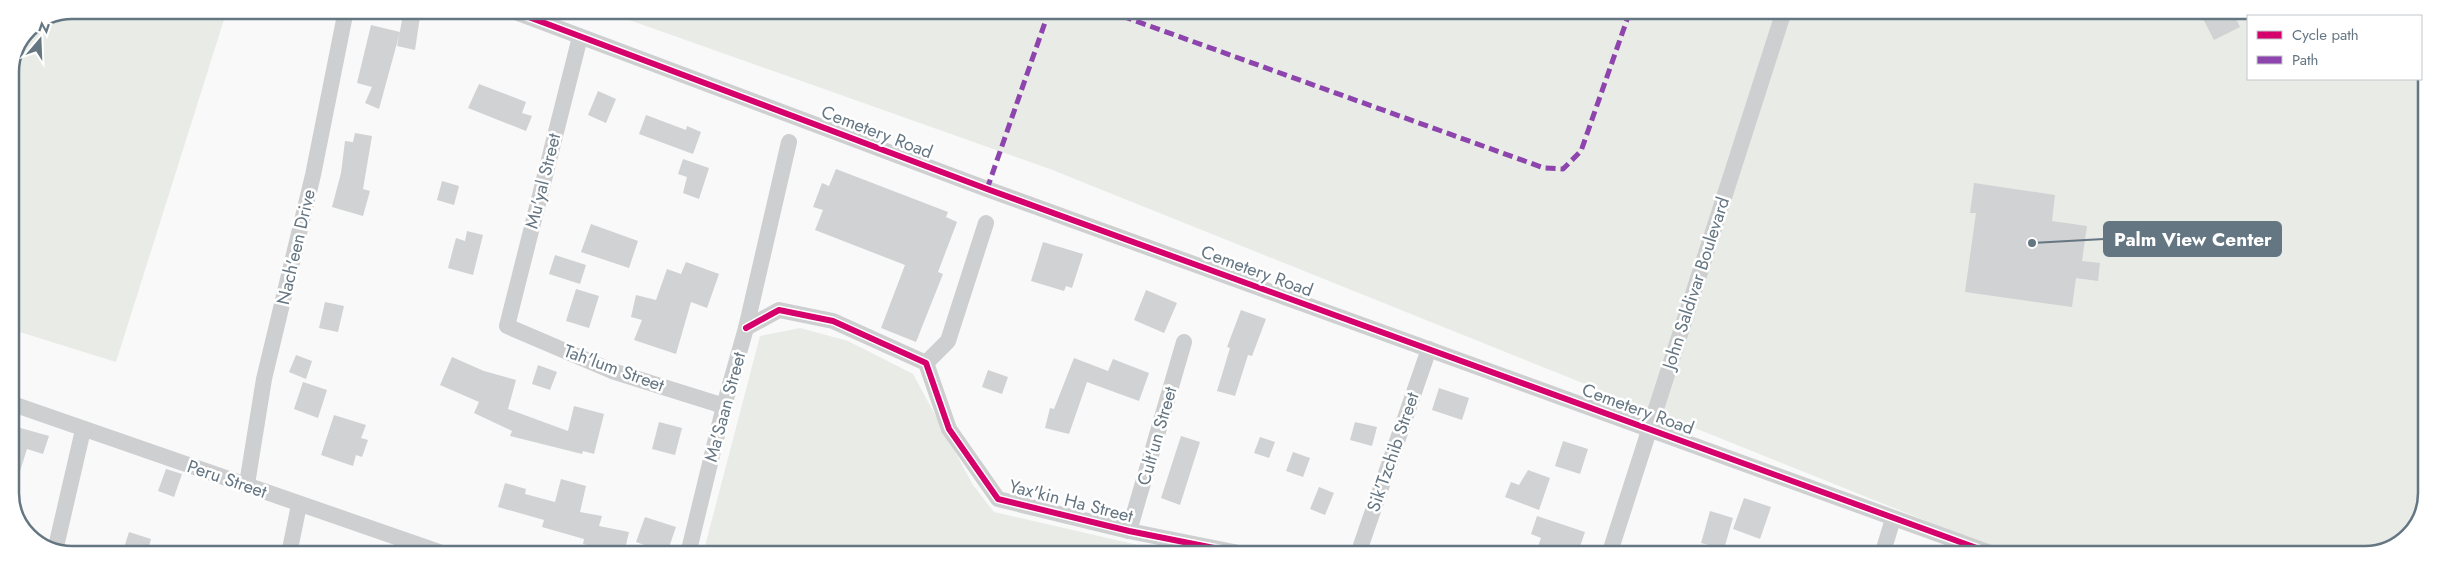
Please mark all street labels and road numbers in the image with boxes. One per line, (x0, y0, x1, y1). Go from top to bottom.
street label: Cemetery Road (818, 99, 936, 165)
street label: Mu'yal Street (519, 130, 568, 232)
street label: Nach'een Drive (270, 187, 322, 307)
street label: John Saldivar Boulevard (1655, 194, 1736, 374)
street label: Cemetery Road (1197, 239, 1317, 303)
street label: Tah'lum Street (560, 338, 669, 398)
street label: Ma'Saan Street (698, 349, 752, 465)
street label: Cemetery Road (1578, 377, 1698, 441)
street label: Cult'un Street (1130, 383, 1184, 488)
street label: Sik'Tzchib Street (1360, 388, 1426, 515)
street label: Peru Street (184, 453, 271, 505)
street label: Yax'kin Ha Street (1006, 473, 1136, 529)

